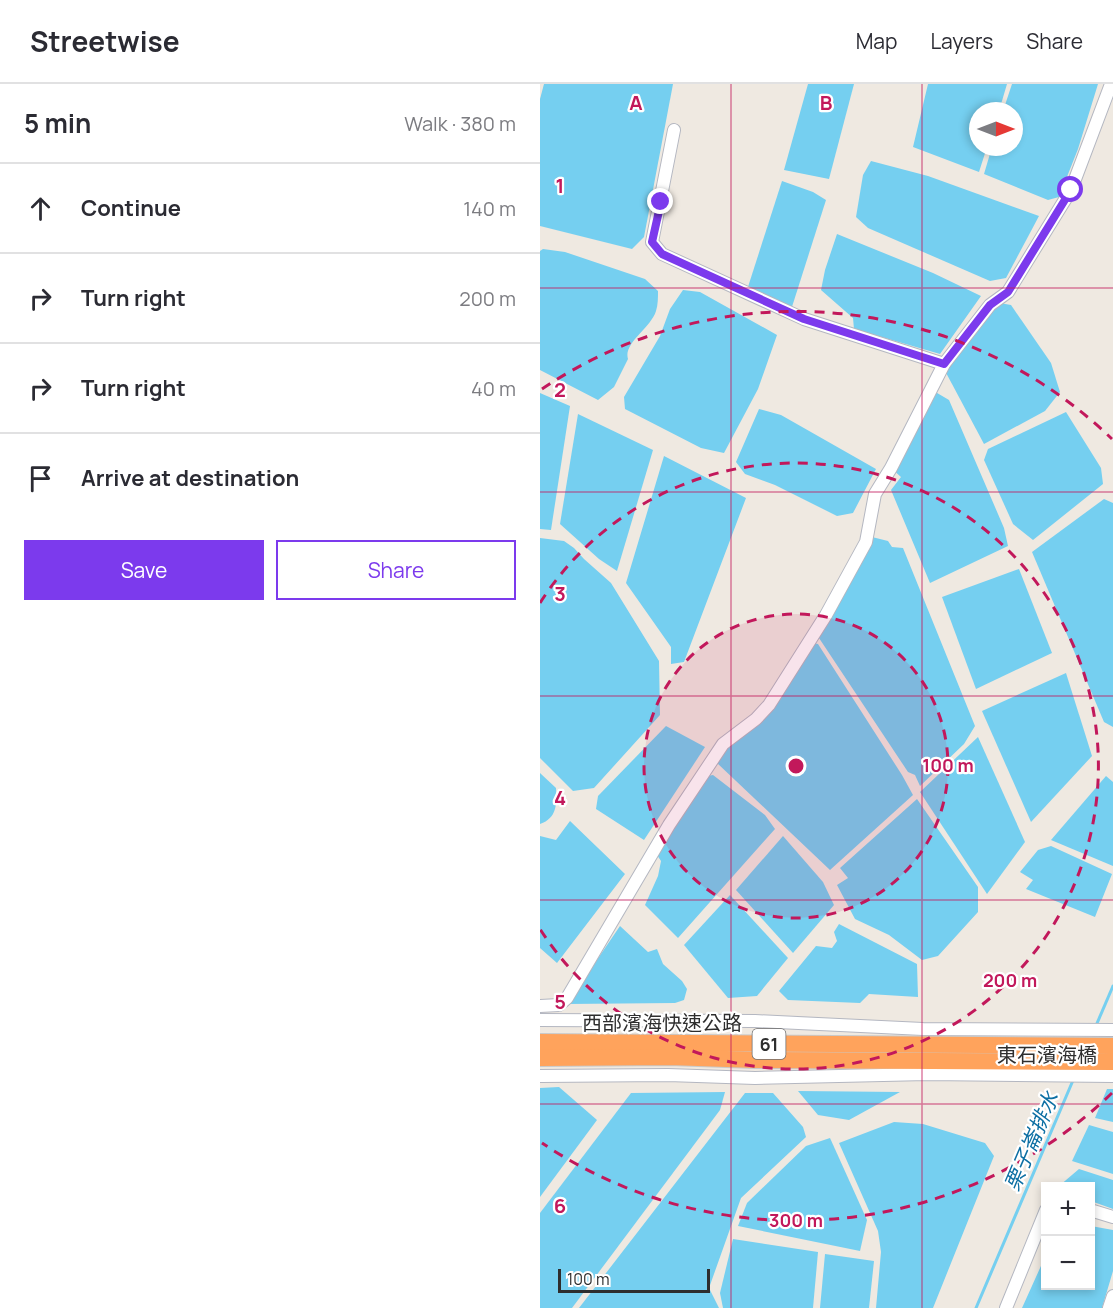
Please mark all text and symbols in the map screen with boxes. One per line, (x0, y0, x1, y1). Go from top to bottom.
text: Streetwise (30, 22, 180, 60)
text: Map (856, 27, 897, 55)
text: Layers (930, 27, 993, 55)
text: Share (1026, 27, 1083, 55)
text: A (629, 89, 643, 116)
text: B (820, 89, 833, 116)
north arrow (969, 102, 1023, 156)
text: 5 min (24, 105, 91, 141)
text: Walk · 380 m (404, 110, 516, 137)
text: 1 (556, 172, 564, 199)
route start (1057, 176, 1083, 202)
route end (647, 188, 673, 214)
icon: ahead (24, 192, 57, 225)
text: Continue (81, 193, 181, 223)
text: 140 m (463, 195, 516, 222)
icon: right (24, 282, 57, 315)
text: Turn right (81, 283, 186, 313)
text: 200 m (459, 285, 516, 312)
icon: right (24, 372, 57, 405)
text: Turn right (81, 373, 186, 403)
text: 40 m (471, 375, 516, 402)
text: 2 (554, 376, 566, 403)
icon: arrive (24, 462, 57, 495)
text: Arrive at destination (81, 463, 299, 493)
button: Save (24, 540, 264, 600)
button: Share (276, 540, 516, 600)
text: 3 (554, 580, 566, 607)
text: 100 m (922, 753, 974, 777)
centre of rings (786, 756, 806, 776)
text: 4 (554, 784, 566, 811)
text: 200 m (983, 968, 1037, 992)
text: 5 (554, 988, 566, 1015)
street label: 西部濱海快速公路 (582, 1009, 742, 1036)
road number: 61 (752, 1029, 786, 1059)
street label: 東石濱海橋 (997, 1041, 1097, 1068)
water label: 栗子崙排水 (998, 1086, 1065, 1195)
map controls (1041, 1182, 1095, 1290)
button: + (1041, 1182, 1095, 1236)
text: 6 (554, 1192, 566, 1219)
text: 300 m (769, 1208, 823, 1232)
button: − (1041, 1236, 1095, 1290)
scale bar (558, 1266, 710, 1294)
text: 100 m (567, 1268, 610, 1290)

